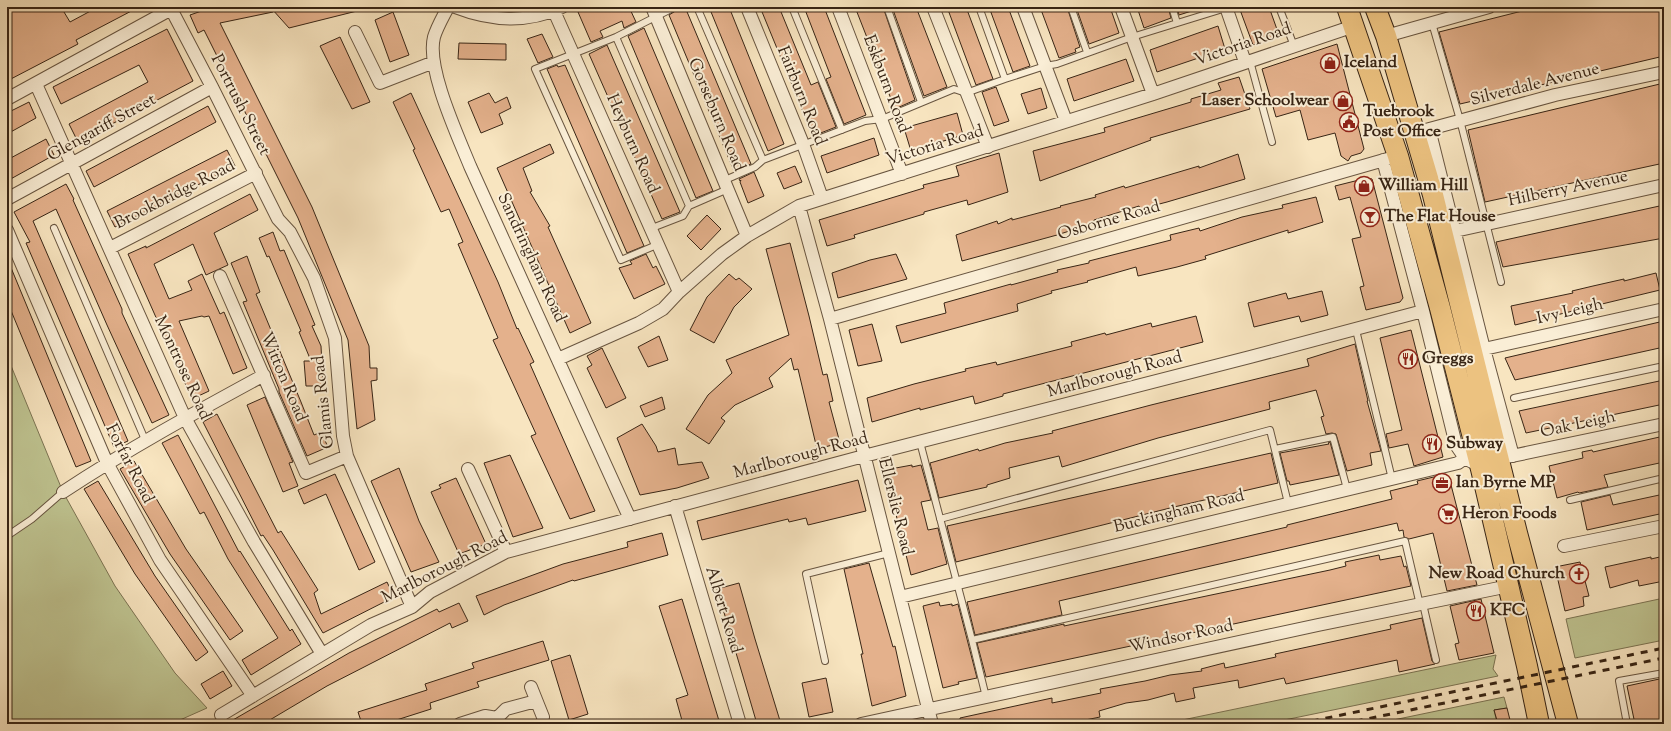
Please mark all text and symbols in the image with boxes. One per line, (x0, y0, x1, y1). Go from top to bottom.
street label: Victoria Road (1191, 17, 1295, 73)
street label: Eskburn Road (856, 31, 916, 137)
street label: Fairburn Road (770, 43, 832, 150)
street label: Portrush Street (204, 50, 276, 160)
place label: Iceland (1344, 51, 1398, 75)
shop icon: Iceland (1319, 52, 1341, 74)
street label: Gorseburn Road (681, 54, 751, 176)
street label: Silverdale Avenue (1468, 57, 1602, 113)
street label: Glengariff Street (43, 88, 161, 168)
place label: Laser Schoolwear (1202, 89, 1330, 113)
street label: Heyburn Road (599, 90, 665, 198)
shop icon: Laser Schoolwear (1332, 90, 1354, 112)
place label: Tuebrook Post Office (1363, 100, 1441, 144)
public building icon: Tuebrook Post Office (1338, 111, 1360, 133)
street label: Victoria Road (883, 120, 987, 172)
street label: Brookbridge Road (111, 154, 240, 236)
street label: Hilberry Avenue (1506, 165, 1630, 213)
place label: William Hill (1378, 174, 1469, 198)
shop icon: William Hill (1353, 175, 1375, 197)
street label: Sandringham Road (490, 189, 572, 327)
street label: Osborne Road (1055, 195, 1163, 247)
place label: The Flat House (1384, 205, 1496, 229)
bar icon: The Flat House (1359, 206, 1381, 228)
street label: Ivy Leigh (1534, 293, 1606, 331)
street label: Montrose Road (147, 312, 217, 424)
street label: Witton Road (253, 328, 313, 426)
street label: Marlborough Road (1045, 345, 1185, 405)
place label: Greggs (1422, 347, 1474, 371)
restaurant icon: Greggs (1397, 348, 1419, 370)
street label: Glamis Road (307, 354, 341, 450)
street label: Oak Leigh (1538, 405, 1618, 445)
street label: Forfar Road (99, 420, 160, 508)
street label: Marlborough Road (731, 426, 871, 486)
place label: Subway (1446, 432, 1504, 456)
restaurant icon: Subway (1421, 433, 1443, 455)
street label: Ellerslie Road (871, 456, 919, 559)
place label: Ian Byrne MP (1456, 471, 1556, 495)
office icon: Ian Byrne MP (1431, 472, 1453, 494)
street label: Buckingham Road (1111, 484, 1247, 540)
place label: Heron Foods (1462, 502, 1557, 526)
supermarket icon: Heron Foods (1437, 503, 1459, 525)
street label: Marlborough Road (378, 526, 513, 610)
place label: New Road Church (1429, 562, 1565, 586)
street label: Albert Road (698, 563, 748, 657)
church icon: New Road Church (1568, 563, 1590, 585)
place label: KFC (1490, 599, 1525, 623)
restaurant icon: KFC (1465, 600, 1487, 622)
street label: Windsor Road (1126, 614, 1236, 660)

